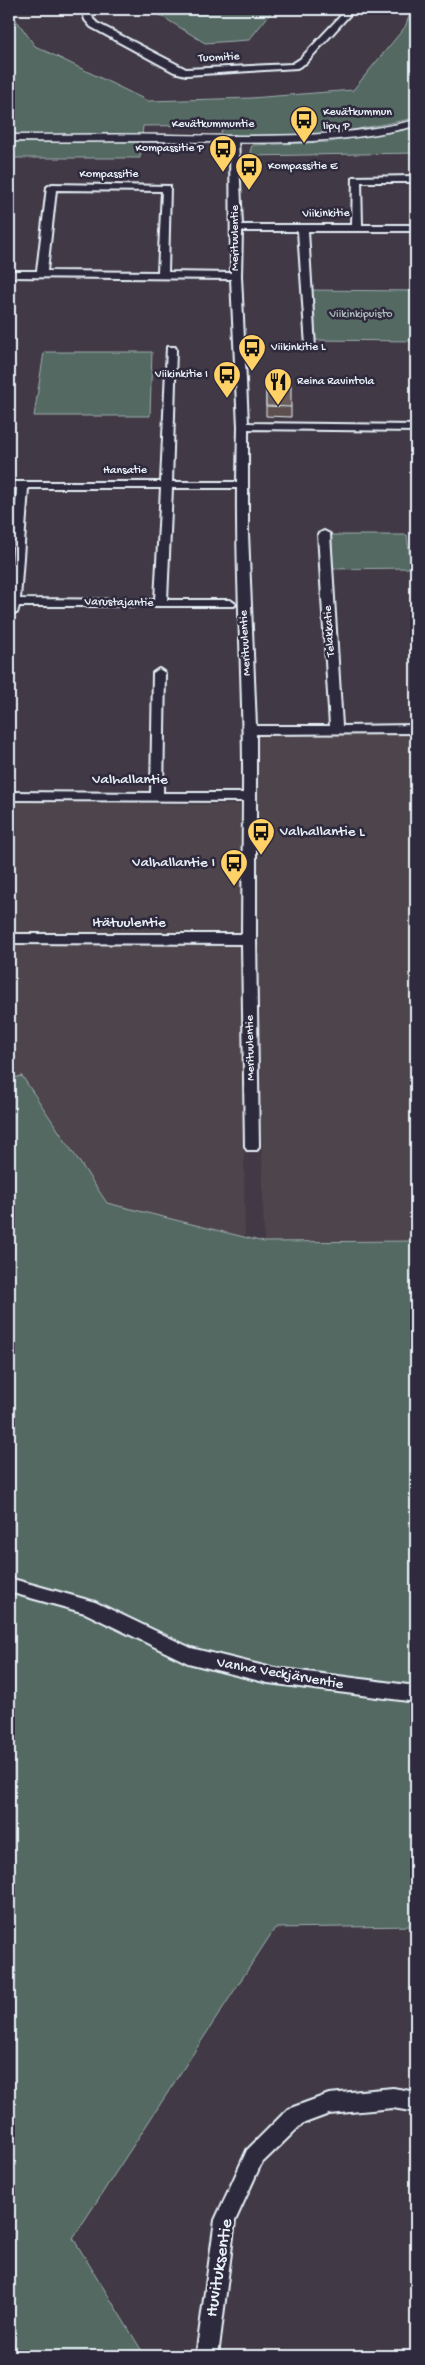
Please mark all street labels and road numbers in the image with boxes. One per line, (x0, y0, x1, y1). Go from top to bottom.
street label: Tuomitie (197, 50, 241, 66)
street label: Kevätkummuntie (172, 118, 255, 132)
street label: Kompassitie (79, 168, 139, 182)
street label: Merituulentie (229, 204, 243, 271)
street label: Viikinkitie (301, 207, 351, 221)
street label: Hansatie (103, 464, 148, 478)
street label: Varustajantie (84, 595, 154, 611)
street label: Telakkatie (321, 604, 339, 658)
street label: Merituulentie (237, 609, 255, 676)
street label: Valhallantie (91, 771, 168, 789)
street label: Itätuulentie (92, 914, 166, 932)
street label: Merituulentie (243, 1014, 259, 1081)
street label: Vanha Veckjärventie (214, 1654, 345, 1694)
street label: Huvituksentie (202, 2217, 238, 2319)

